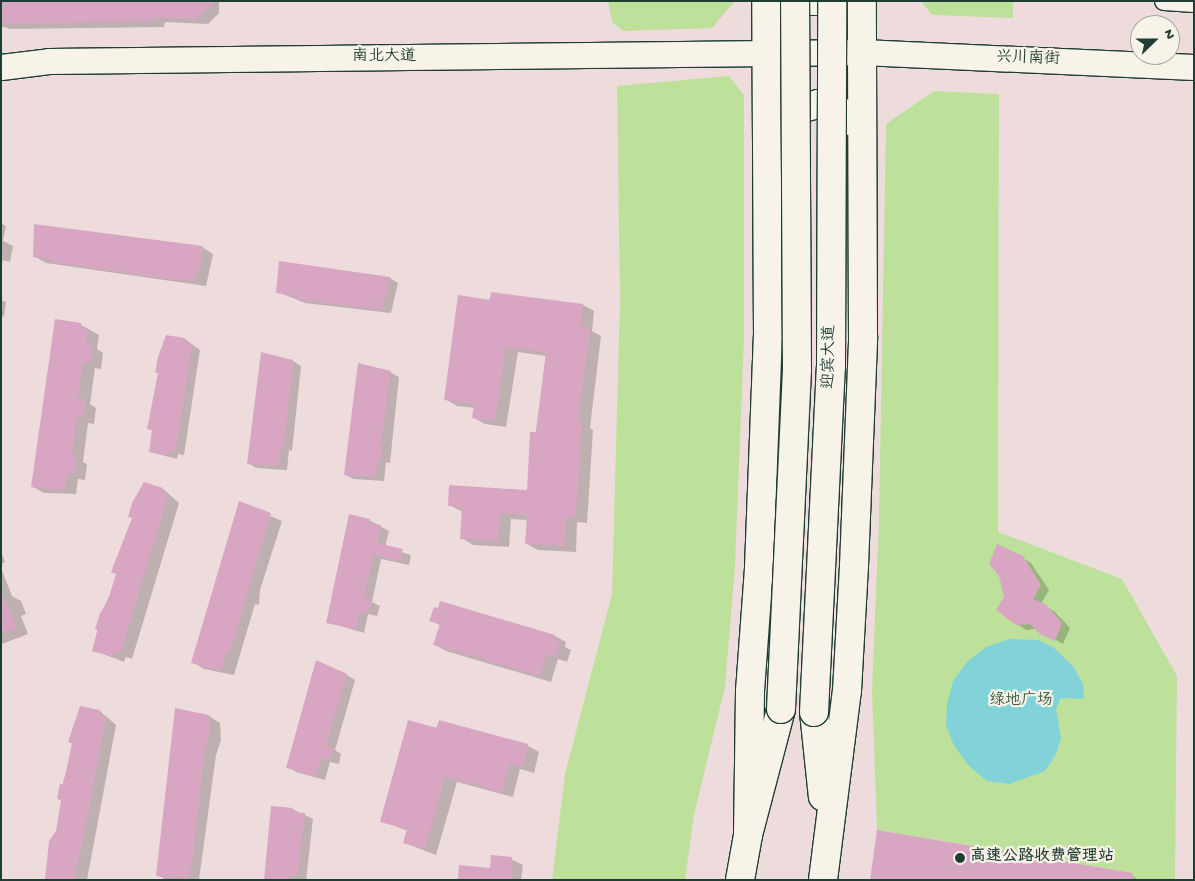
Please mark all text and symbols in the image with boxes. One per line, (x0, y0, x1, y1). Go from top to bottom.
north arrow (1130, 15, 1180, 65)
text: N (1159, 27, 1178, 42)
street label: 南北大道 (352, 48, 416, 68)
street label: 兴川南街 (996, 49, 1060, 71)
street label: 迎宾大道 (821, 325, 841, 389)
park label: 绿地广场 (989, 692, 1053, 712)
place label: 高速公路收费管理站 (970, 848, 1114, 868)
marker: 高速公路收费管理站 (954, 852, 966, 864)

